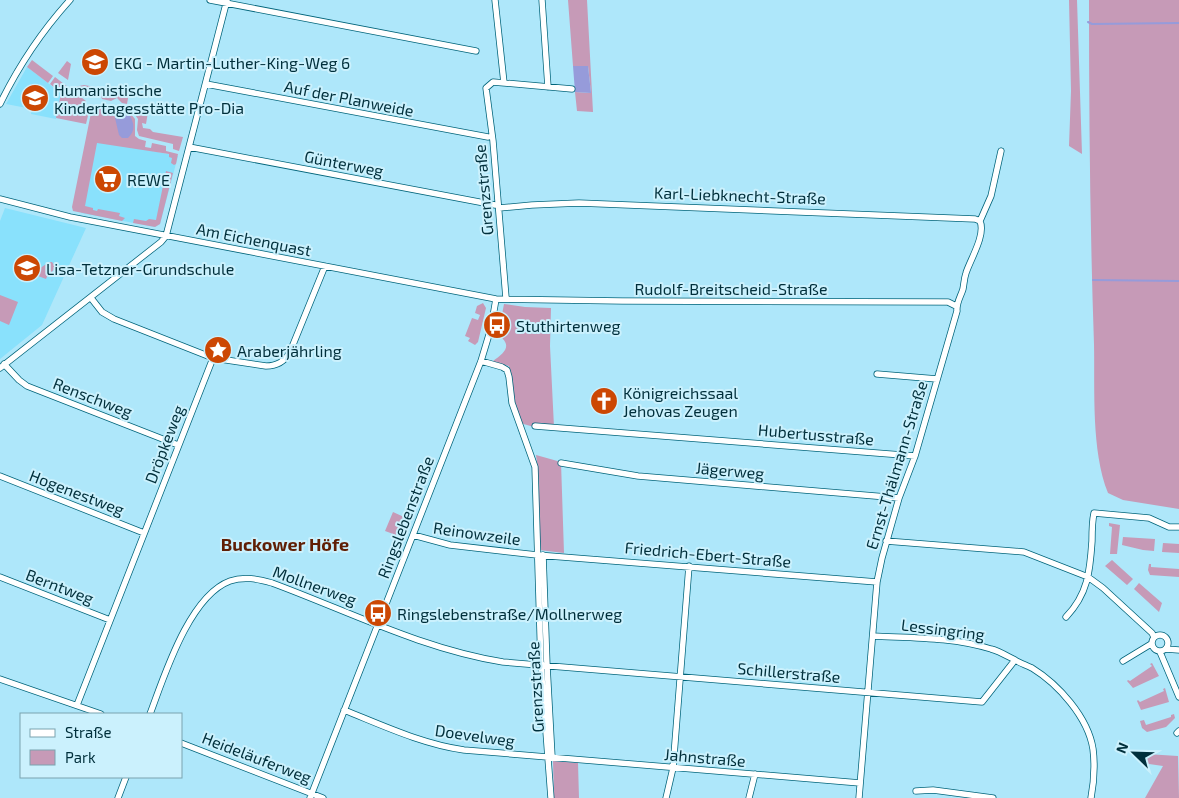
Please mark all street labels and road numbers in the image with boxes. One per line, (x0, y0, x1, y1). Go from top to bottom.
street label: Auf der Planweide (283, 76, 415, 120)
street label: Grenzstraße (470, 144, 496, 236)
street label: Günterweg (303, 146, 385, 180)
street label: Karl-Liebknecht-Straße (654, 183, 826, 207)
street label: Am Eichenquast (195, 219, 313, 259)
street label: Rudolf-Breitscheid-Straße (634, 279, 828, 298)
street label: Renschweg (51, 373, 135, 421)
street label: Ernst-Thälmann-Straße (861, 378, 931, 552)
street label: Dröpkeweg (140, 402, 188, 486)
street label: Hubertusstraße (757, 419, 875, 449)
street label: Ringslebenstraße (373, 453, 437, 581)
street label: Jägerweg (695, 458, 765, 482)
street label: Hogenestweg (27, 465, 127, 519)
street label: Reinowzeile (432, 517, 522, 549)
street label: Friedrich-Ebert-Straße (624, 537, 792, 571)
street label: Mollnerweg (271, 561, 359, 609)
street label: Berntweg (23, 564, 97, 608)
street label: Lessingring (900, 614, 986, 644)
street label: Grenzstraße (523, 641, 547, 733)
street label: Schillerstraße (737, 658, 841, 686)
street label: Doevelweg (434, 720, 516, 750)
street label: Heideläuferweg (200, 727, 314, 787)
street label: Jahnstraße (664, 744, 746, 770)

